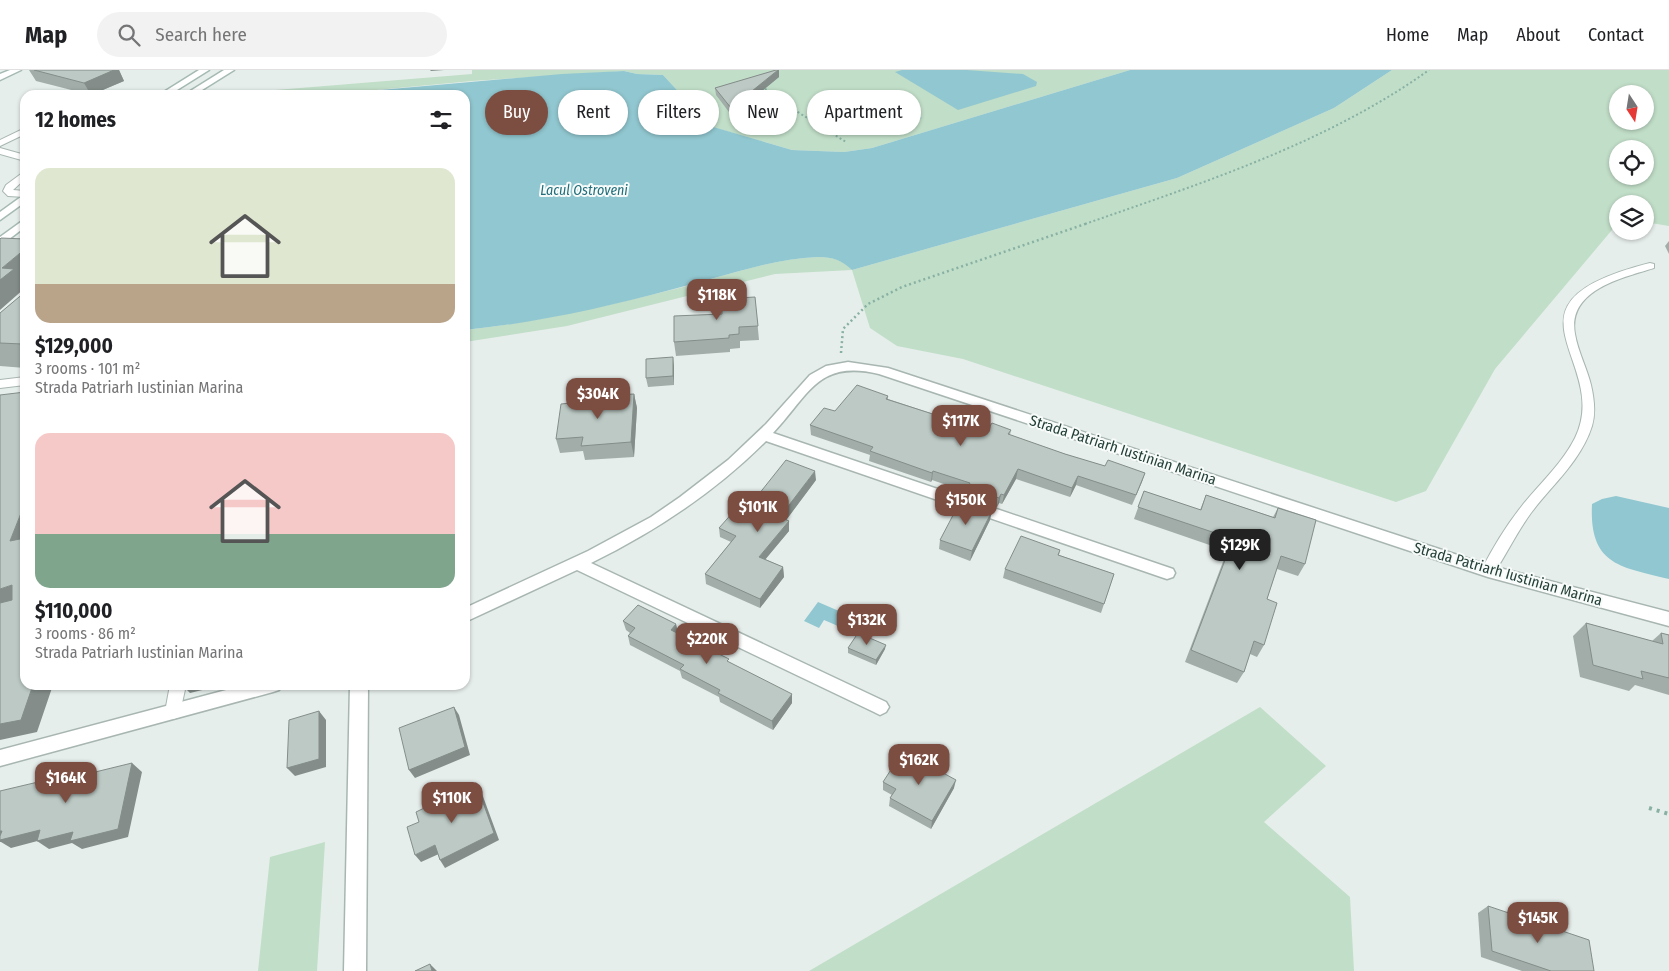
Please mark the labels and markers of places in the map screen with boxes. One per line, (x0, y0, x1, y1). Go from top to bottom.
pin: $118K (682, 278, 752, 321)
pin: $304K (563, 378, 633, 420)
pin: $117K (926, 404, 996, 447)
pin: $150K (931, 484, 1001, 526)
pin: $101K (723, 490, 793, 533)
pin: $129K (1205, 528, 1275, 571)
pin: $132K (832, 604, 902, 646)
pin: $220K (672, 622, 742, 665)
pin: $162K (884, 744, 954, 786)
pin: $164K (31, 762, 101, 804)
pin: $110K (417, 782, 487, 824)
pin: $145K (1503, 902, 1573, 944)

